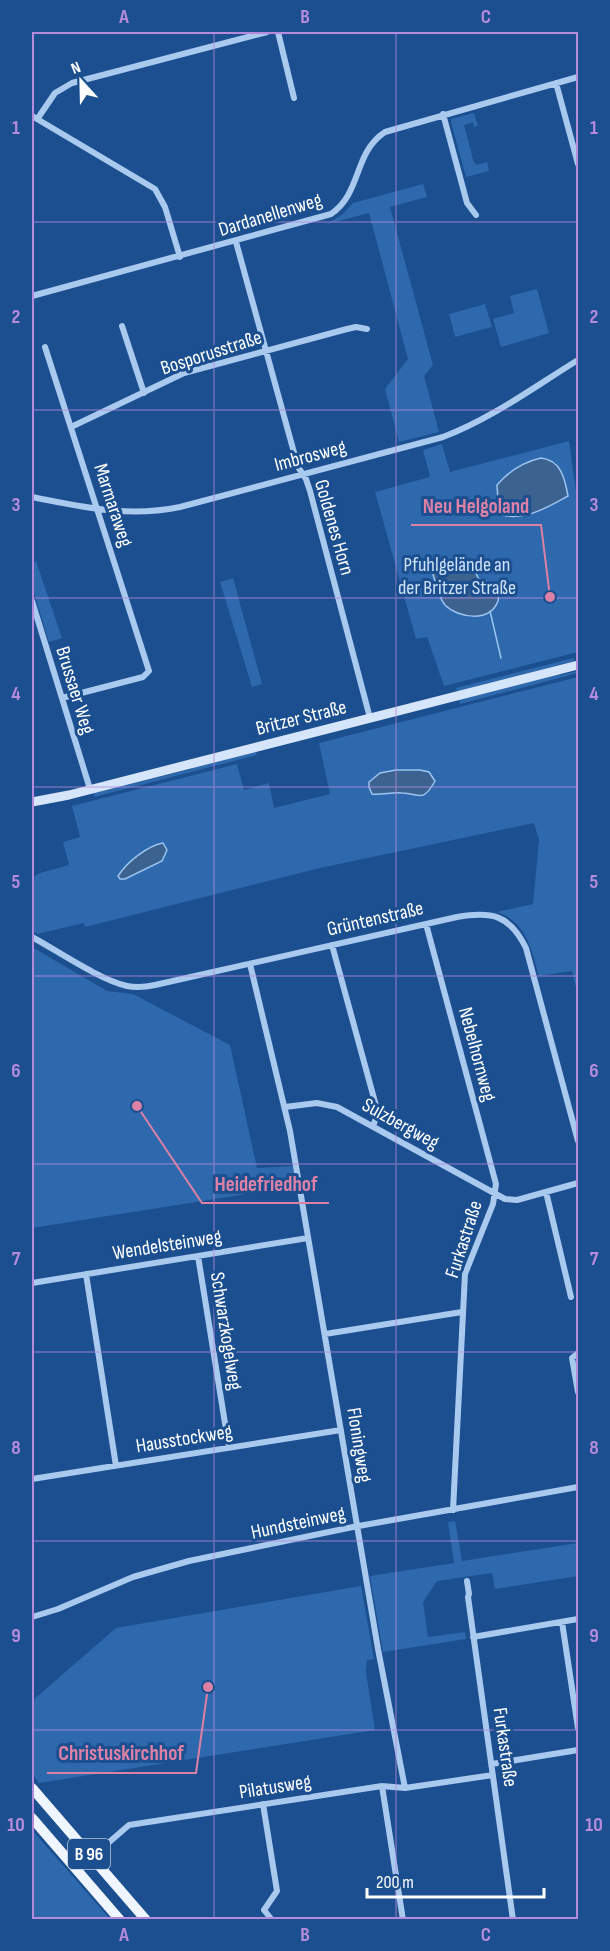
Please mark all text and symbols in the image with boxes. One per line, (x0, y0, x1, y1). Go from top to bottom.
text: A (118, 5, 129, 29)
text: B (300, 5, 310, 29)
text: C (481, 5, 491, 29)
north arrow (51, 51, 111, 111)
text: N (68, 58, 83, 79)
text: 1 (12, 116, 20, 140)
text: 1 (590, 116, 598, 140)
street label: Dardanellenweg (216, 188, 325, 242)
text: 2 (12, 305, 20, 329)
text: 2 (590, 305, 598, 329)
street label: Bosporusstraße (158, 325, 265, 381)
street label: Imbrosweg (272, 435, 349, 477)
street label: Marmaraweg (88, 461, 138, 550)
street label: Goldenes Horn (309, 477, 359, 578)
callout: Neu Helgoland (411, 486, 541, 525)
text: 3 (12, 493, 21, 517)
text: 3 (590, 493, 599, 517)
text: Neu Helgoland (423, 494, 529, 519)
park label: Pfuhlgelände an der Britzer Straße (398, 553, 516, 600)
street label: Brussaer Weg (50, 644, 100, 737)
text: 4 (11, 682, 21, 706)
text: 4 (589, 682, 599, 706)
street label: Britzer Straße (253, 695, 349, 741)
text: 5 (12, 870, 21, 894)
text: 5 (590, 870, 599, 894)
street label: Grüntenstraße (325, 896, 426, 942)
street label: Nebelhornweg (453, 1004, 501, 1104)
text: 6 (11, 1059, 21, 1083)
text: 6 (589, 1059, 599, 1083)
street label: Sulzbergweg (358, 1093, 443, 1155)
callout: Heidefriedhof (202, 1164, 329, 1203)
text: Heidefriedhof (214, 1172, 318, 1197)
street label: Furkastraße (440, 1198, 488, 1281)
street label: Wendelsteinweg (111, 1225, 223, 1265)
text: 7 (12, 1247, 21, 1271)
text: 7 (590, 1247, 599, 1271)
street label: Schwarzkogelweg (205, 1270, 247, 1392)
street label: Floningweg (341, 1406, 377, 1484)
street label: Hausstockweg (134, 1420, 234, 1458)
text: 8 (11, 1436, 21, 1460)
text: 8 (589, 1436, 599, 1460)
street label: Hundsteinweg (249, 1501, 348, 1545)
text: 9 (11, 1624, 21, 1648)
text: 9 (589, 1624, 599, 1648)
street label: Furkastraße (488, 1706, 522, 1788)
callout: Christuskirchhof (47, 1734, 196, 1773)
text: Christuskirchhof (58, 1741, 184, 1766)
street label: Pilatusweg (238, 1769, 313, 1805)
text: 10 (7, 1813, 25, 1837)
text: 10 (585, 1813, 603, 1837)
road number: B 96 (68, 1839, 110, 1869)
scale bar (367, 1861, 544, 1899)
text: 200 m (376, 1872, 414, 1893)
text: A (118, 1923, 129, 1947)
text: B (300, 1923, 310, 1947)
text: C (481, 1923, 491, 1947)

